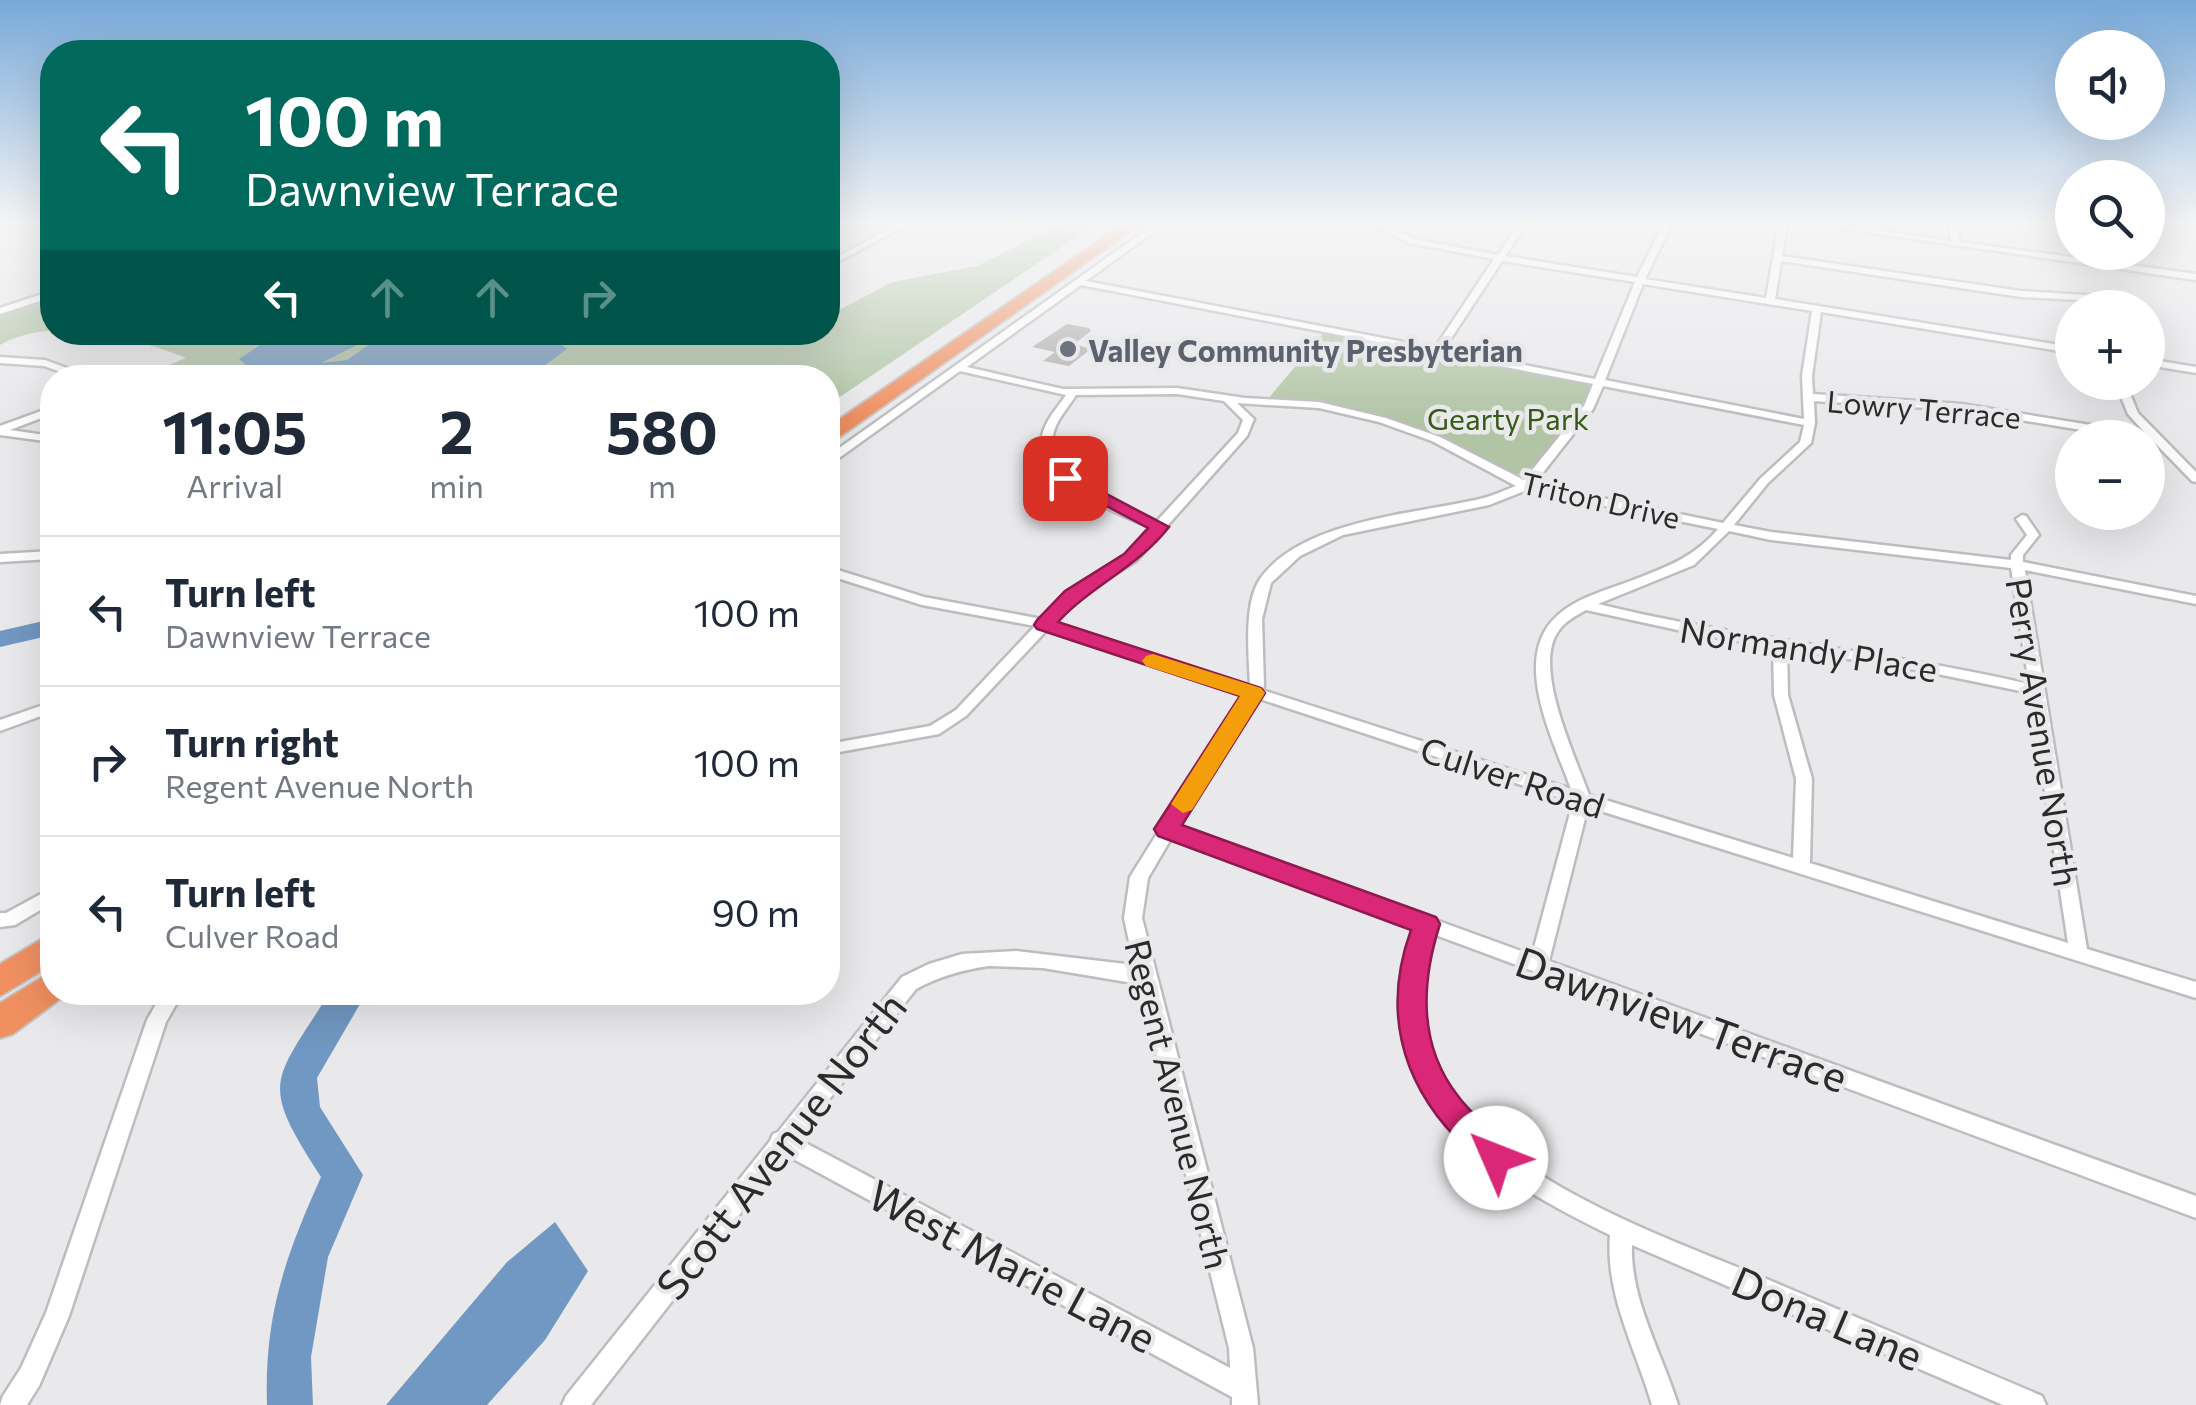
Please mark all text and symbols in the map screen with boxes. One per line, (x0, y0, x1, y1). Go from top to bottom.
map controls (2055, 30, 2165, 530)
button: sound (2055, 30, 2165, 140)
text: 100 m (245, 75, 444, 160)
icon: left (80, 80, 210, 210)
text: Dawnview Terrace (245, 160, 619, 215)
button: search (2055, 160, 2165, 270)
icon: left (255, 270, 310, 325)
icon: ahead (360, 270, 415, 325)
icon: ahead (465, 270, 520, 325)
icon: right (570, 270, 625, 325)
button: + (2055, 290, 2165, 400)
place label: Valley Community Presbyterian (1088, 331, 1523, 368)
marker: Valley Community Presbyterian (1057, 338, 1079, 360)
street label: Lowry Terrace (1825, 381, 2023, 435)
text: 11:05 (162, 393, 307, 466)
text: 2 (439, 393, 474, 466)
text: 580 (606, 393, 718, 466)
park label: Gearty Park (1427, 399, 1589, 436)
button: − (2055, 420, 2165, 530)
pin (1023, 436, 1108, 521)
icon: arrive (1038, 451, 1093, 506)
street label: Triton Drive (1518, 463, 1684, 535)
text: Arrival (186, 465, 283, 505)
text: min (429, 465, 484, 505)
text: m (648, 465, 676, 505)
text: Turn left (165, 568, 316, 615)
street label: Perry Avenue North (1998, 575, 2090, 889)
icon: left (80, 584, 135, 639)
text: 100 m (694, 588, 800, 635)
street label: Normandy Place (1677, 606, 1941, 690)
text: Dawnview Terrace (165, 615, 431, 655)
text: Turn right (165, 718, 339, 765)
street label: Culver Road (1416, 726, 1610, 826)
icon: right (80, 734, 135, 789)
text: 100 m (694, 738, 800, 785)
text: Regent Avenue North (165, 765, 474, 805)
text: Turn left (165, 868, 316, 915)
icon: left (80, 884, 135, 939)
text: 90 m (712, 888, 800, 935)
text: Culver Road (165, 915, 339, 955)
street label: Dawnview Terrace (1509, 934, 1855, 1102)
street label: Regent Avenue North (1117, 935, 1241, 1273)
street label: Scott Avenue North (644, 981, 916, 1309)
position arrow (1444, 1106, 1548, 1210)
street label: West Marie Lane (860, 1167, 1166, 1363)
street label: Dona Lane (1725, 1254, 1931, 1380)

